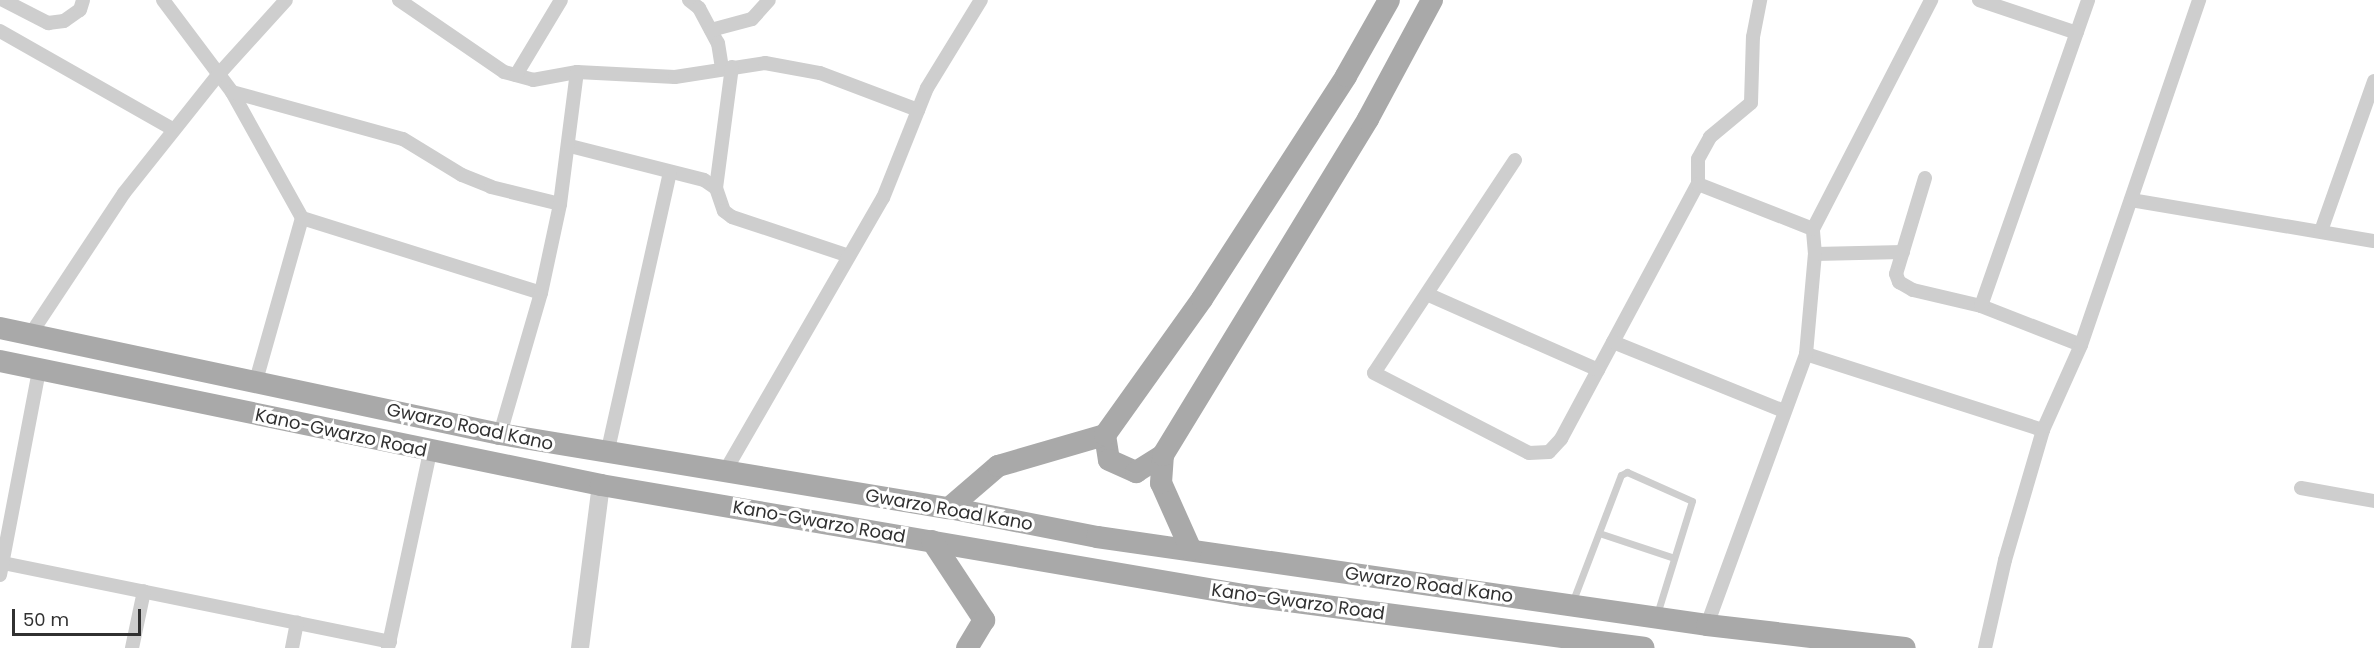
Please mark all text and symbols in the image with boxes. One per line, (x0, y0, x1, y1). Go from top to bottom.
street label: Gwarzo Road Kano (385, 399, 555, 455)
street label: Kano-Gwarzo Road (253, 404, 429, 462)
street label: Gwarzo Road Kano (864, 485, 1034, 535)
street label: Kano-Gwarzo Road (731, 496, 907, 548)
street label: Gwarzo Road Kano (1343, 562, 1515, 608)
street label: Kano-Gwarzo Road (1210, 579, 1386, 625)
scale bar (15, 597, 144, 635)
text: 50 m (23, 607, 69, 632)

